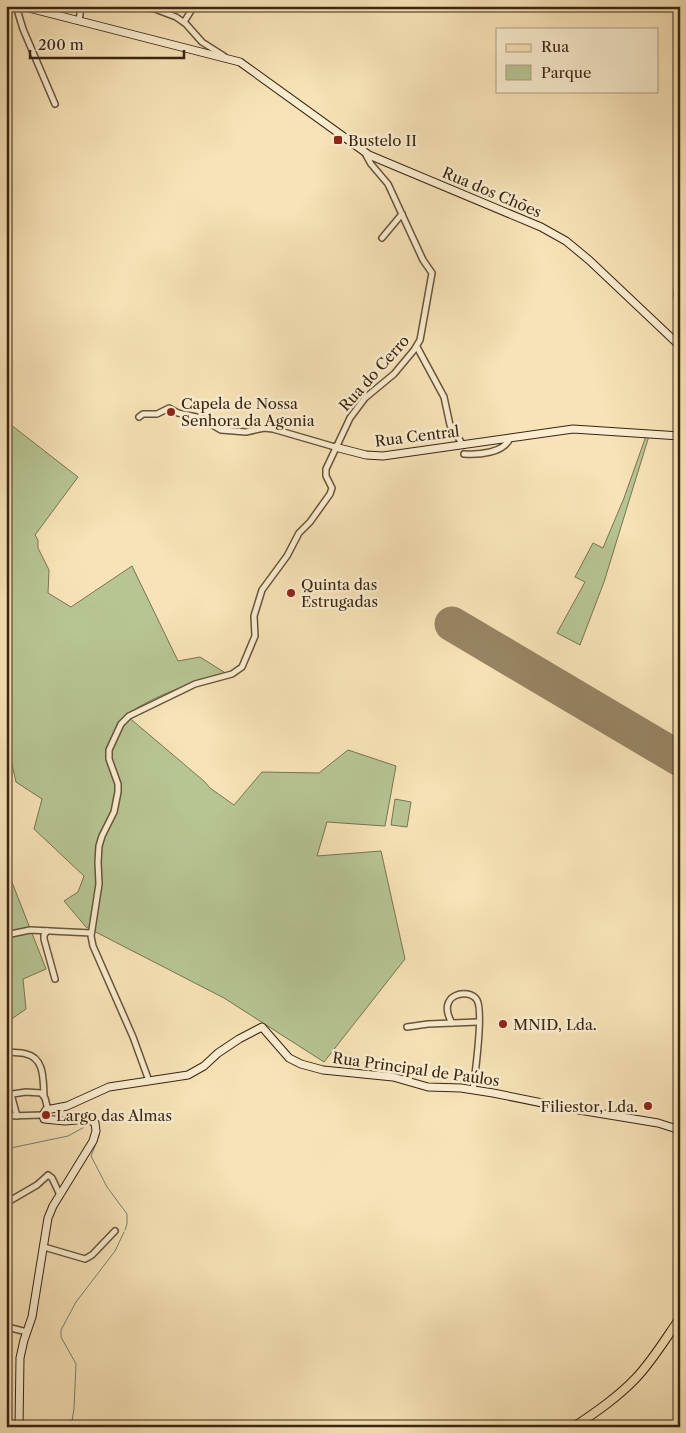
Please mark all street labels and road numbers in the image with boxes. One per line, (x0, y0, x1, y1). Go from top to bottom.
street label: Rua dos Chões (440, 163, 544, 221)
street label: Rua do Cerro (335, 331, 413, 415)
street label: Rua Central (374, 421, 461, 451)
street label: Rua Principal de Paúlos (331, 1048, 501, 1090)

